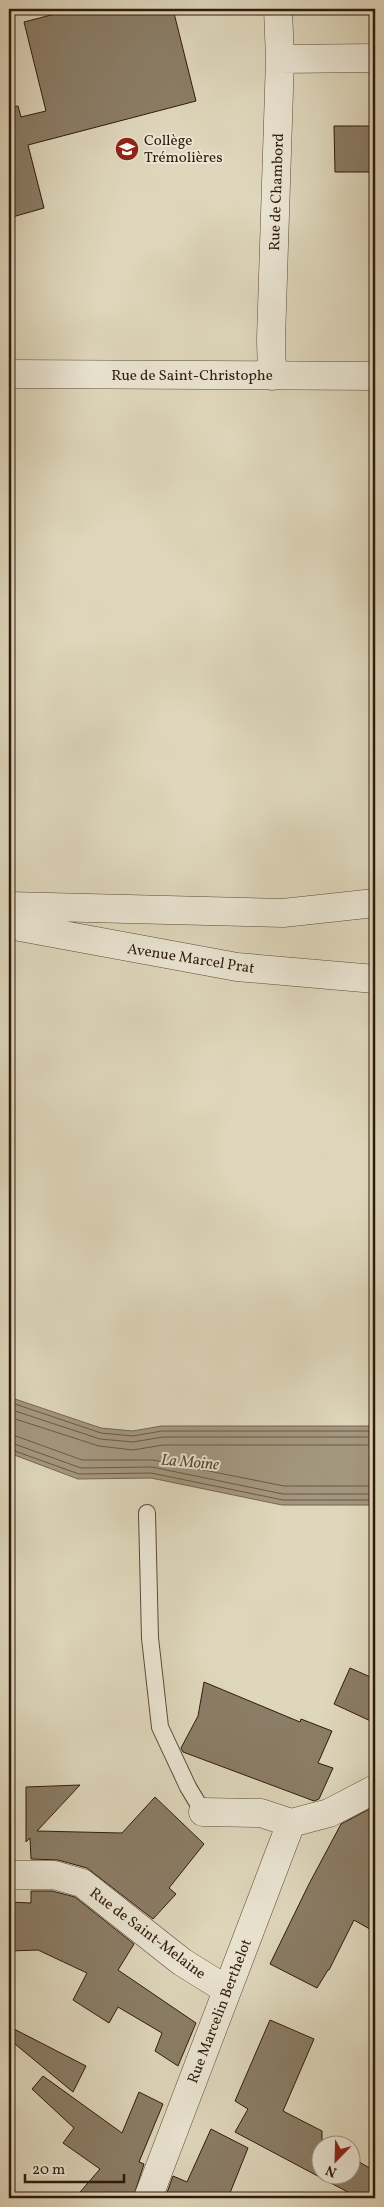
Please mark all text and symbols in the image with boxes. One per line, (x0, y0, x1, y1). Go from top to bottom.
place label: Collège Trémolières (144, 131, 223, 169)
street label: Rue de Chambord (265, 133, 290, 251)
school or university icon: Collège Trémolières (114, 136, 140, 162)
street label: Rue de Saint-Christophe (111, 366, 273, 387)
street label: Avenue Marcel Prat (126, 939, 256, 980)
water label: La Moine (160, 1449, 220, 1477)
street label: Rue de Saint-Melaine (85, 1883, 210, 1985)
street label: Rue Marcelin Berthelot (183, 1936, 258, 2087)
north arrow (312, 2134, 362, 2184)
scale bar (25, 2152, 124, 2184)
text: 20 m (32, 2160, 65, 2181)
text: N (323, 2160, 340, 2181)

